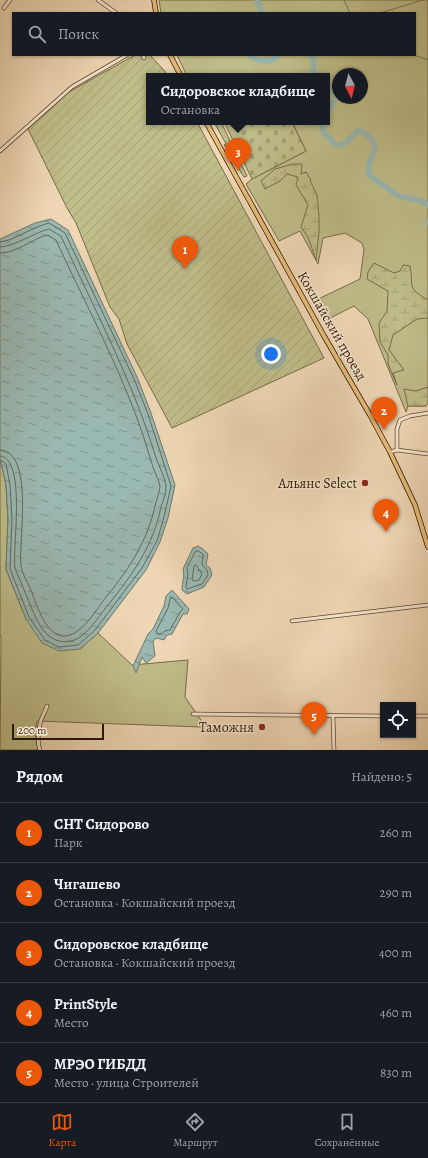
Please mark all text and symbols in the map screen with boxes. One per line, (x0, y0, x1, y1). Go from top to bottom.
search box (12, 12, 416, 56)
icon: search (26, 23, 48, 45)
text: Поиск (58, 24, 99, 44)
north arrow (332, 68, 368, 104)
popup (146, 73, 330, 125)
text: Сидоровское кладбище (161, 81, 315, 101)
text: Остановка (161, 101, 220, 118)
pin: 3 (225, 138, 251, 171)
pin: 1 (172, 236, 198, 269)
street label: Кокшайский проезд (293, 268, 371, 384)
your location (261, 344, 281, 364)
pin: 2 (371, 397, 397, 430)
place label: Альянс Select (277, 474, 357, 493)
marker: Альянс Select (360, 478, 370, 488)
pin: 4 (373, 499, 399, 532)
pin: 5 (301, 702, 327, 735)
map controls (380, 702, 416, 738)
button: locate (380, 702, 416, 738)
place label: Таможня (199, 718, 254, 737)
scale bar (12, 722, 104, 741)
marker: Таможня (257, 722, 267, 732)
text: 200 m (18, 723, 46, 738)
text: Рядом (16, 765, 63, 788)
text: Найдено: 5 (351, 768, 412, 785)
text: СНТ Сидорово (54, 814, 149, 834)
text: 1 (27, 824, 31, 841)
text: 260 m (379, 824, 412, 841)
text: Парк (54, 834, 83, 851)
text: Чигашево (54, 874, 120, 894)
text: 2 (26, 884, 32, 901)
text: 290 m (380, 884, 412, 901)
text: Остановка · Кокшайский проезд (54, 894, 235, 911)
text: Сидоровское кладбище (54, 934, 209, 954)
text: 3 (26, 944, 32, 961)
text: 400 m (379, 944, 412, 961)
text: Остановка · Кокшайский проезд (54, 954, 235, 971)
text: PrintStyle (54, 994, 117, 1014)
text: 4 (26, 1004, 32, 1021)
text: 460 m (380, 1004, 412, 1021)
text: Место (54, 1014, 89, 1031)
text: МРЭО ГИБДД (54, 1054, 146, 1074)
text: 5 (26, 1064, 32, 1081)
text: 830 m (380, 1064, 412, 1081)
text: Место · улица Строителей (54, 1074, 199, 1091)
tab: Карта (48, 1111, 76, 1150)
tab: Маршрут (173, 1111, 218, 1150)
tab: Сохранённые (315, 1111, 380, 1150)

